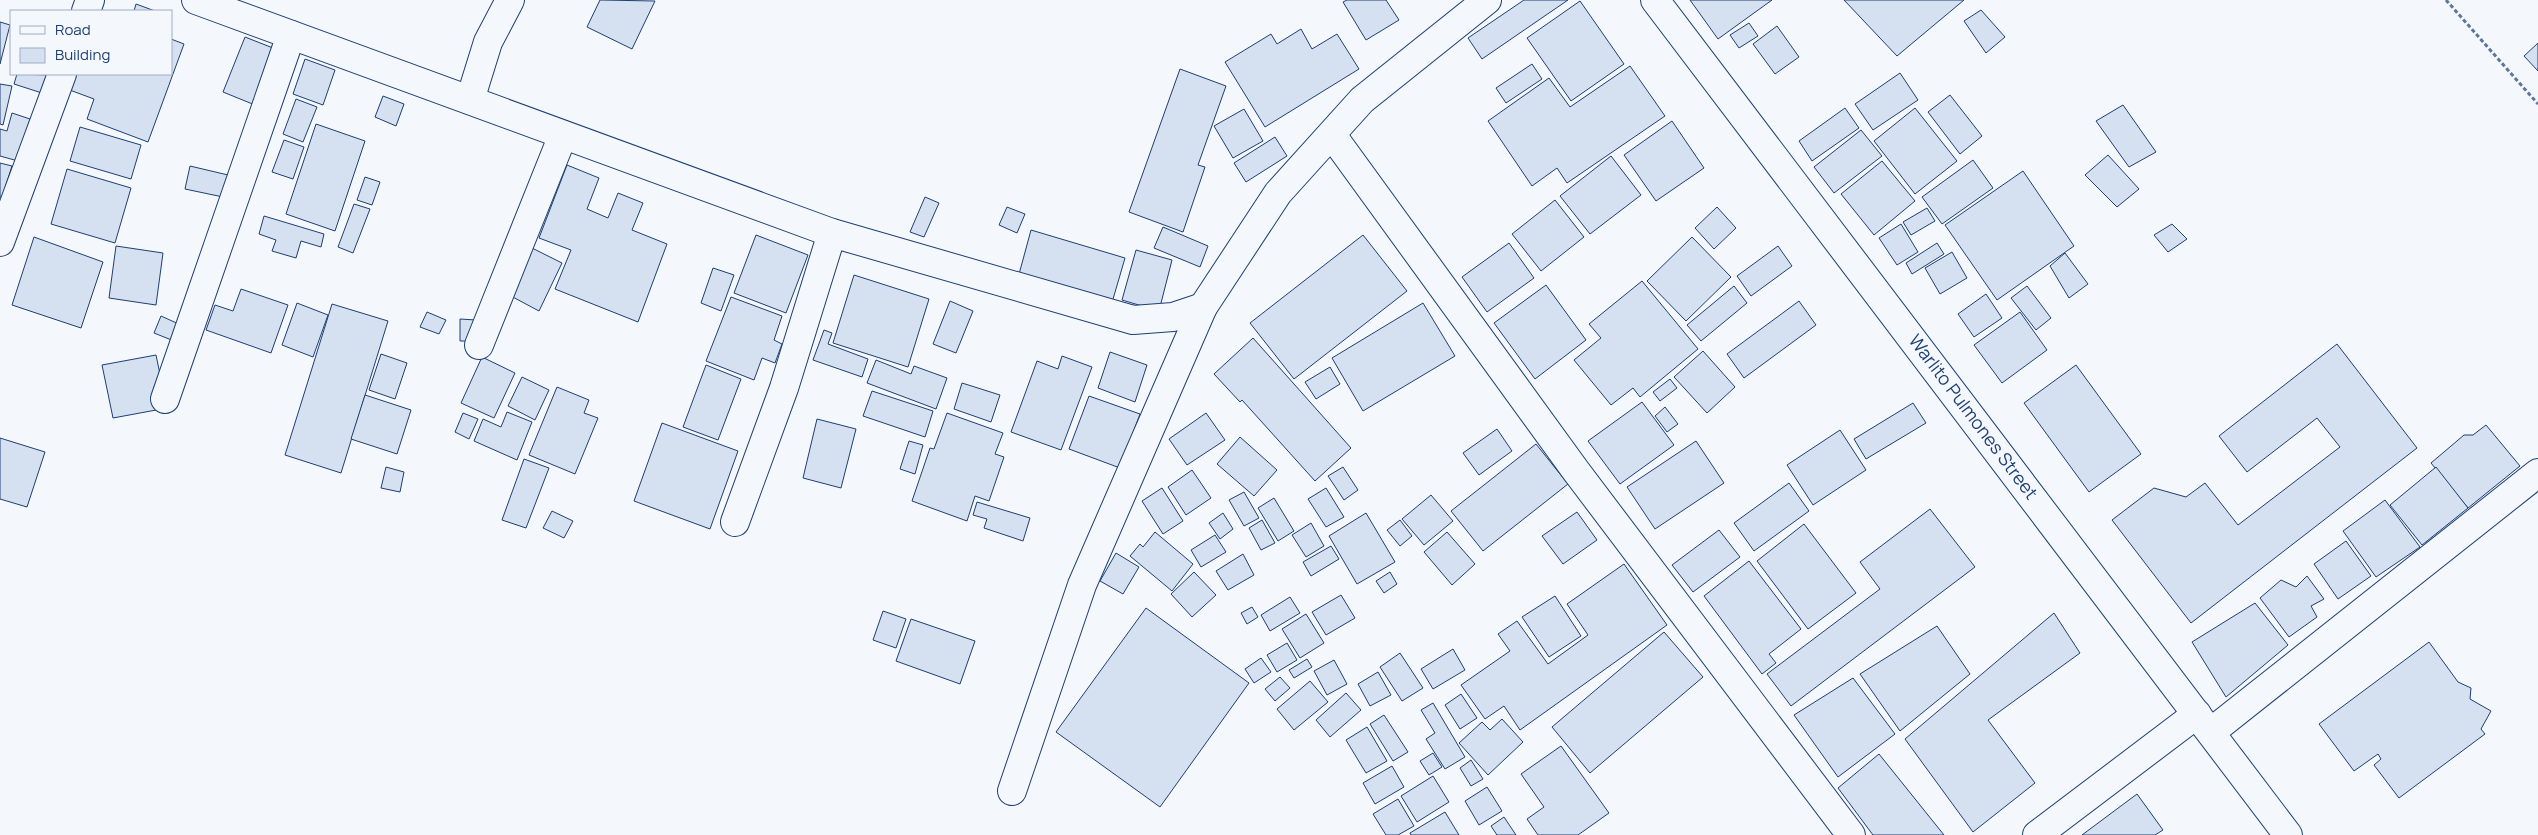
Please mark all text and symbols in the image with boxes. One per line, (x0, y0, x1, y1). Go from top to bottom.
legend (10, 10, 172, 75)
text: Road (55, 19, 91, 40)
text: Building (55, 44, 110, 65)
street label: Warlito Pulmones Street (1904, 329, 2044, 504)

